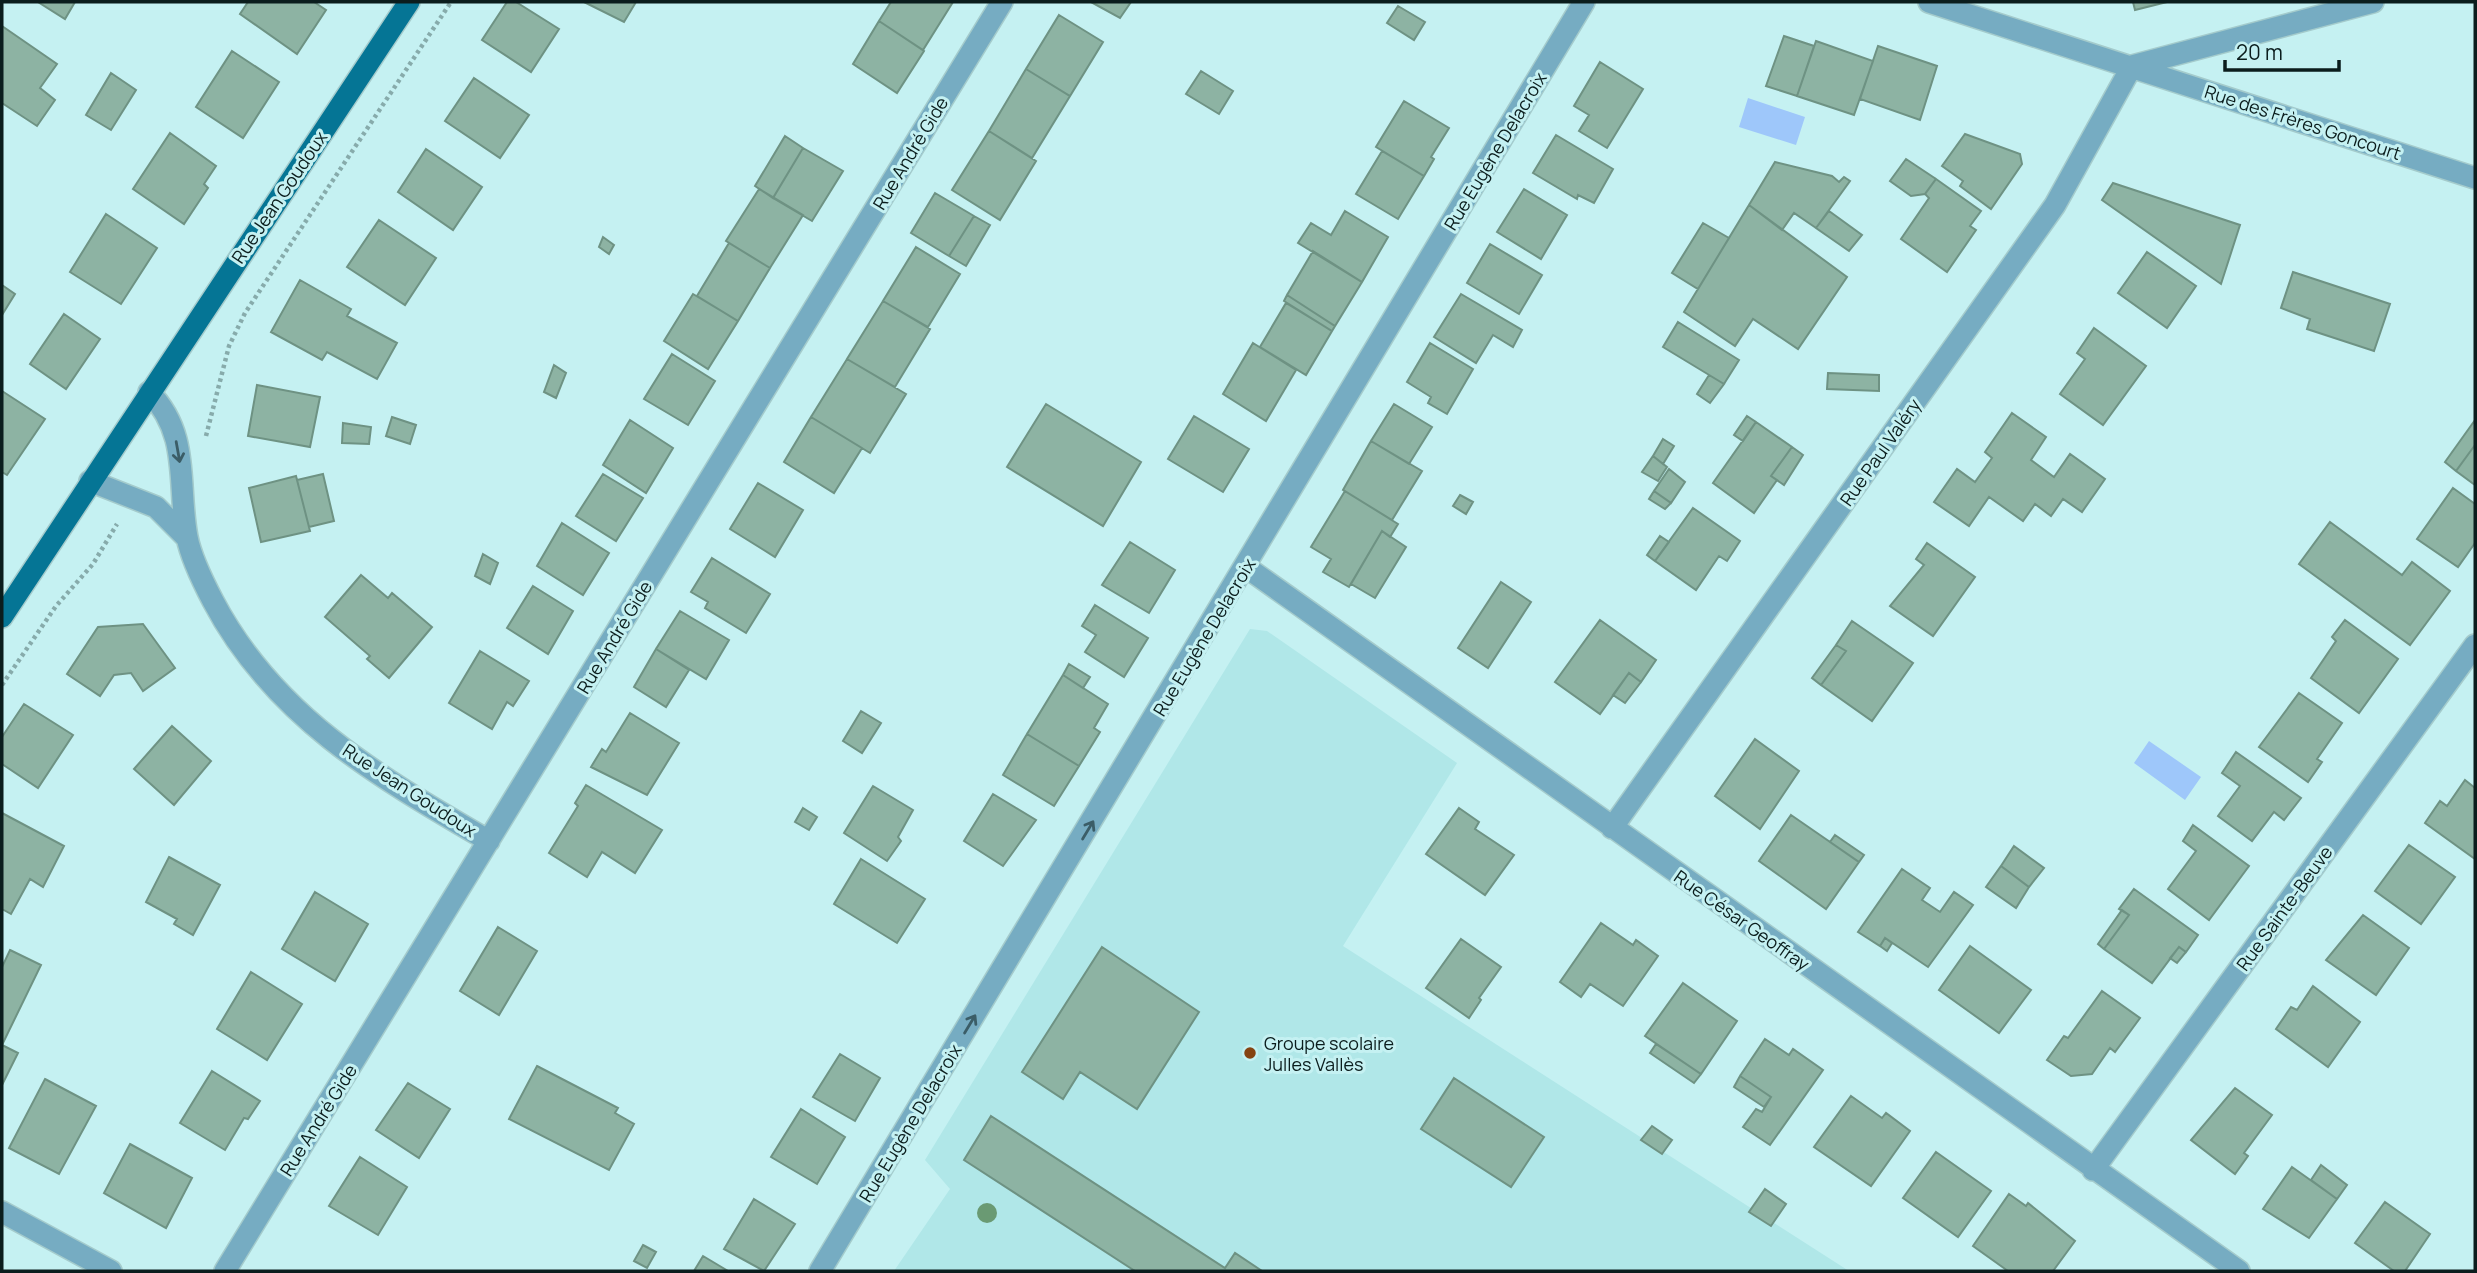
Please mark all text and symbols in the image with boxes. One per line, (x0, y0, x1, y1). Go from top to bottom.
scale bar (2225, 28, 2339, 72)
text: 20 m (2236, 38, 2283, 66)
street label: Rue Eugène Delacroix (1438, 67, 1552, 234)
street label: Rue des Frères Goncourt (2202, 79, 2404, 165)
street label: Rue André Gide (867, 92, 953, 214)
street label: Rue Jean Goudoux (226, 126, 332, 268)
street label: Rue Paul Valéry (1834, 393, 1926, 510)
one-way arrow (172, 440, 186, 463)
street label: Rue Eugène Delacroix (1147, 553, 1261, 720)
street label: Rue André Gide (571, 576, 657, 698)
street label: Rue Jean Goudoux (339, 738, 482, 842)
one-way arrow (1081, 820, 1095, 840)
street label: Rue Sainte-Beuve (2231, 841, 2337, 975)
street label: Rue César Geoffray (1670, 864, 1815, 976)
one-way arrow (963, 1015, 977, 1035)
place label: Groupe scolaire Julles Vallès (1264, 1031, 1394, 1076)
street label: Rue Eugène Delacroix (853, 1039, 967, 1206)
marker: Groupe scolaire Julles Vallès (1242, 1045, 1258, 1061)
street label: Rue André Gide (274, 1060, 362, 1180)

